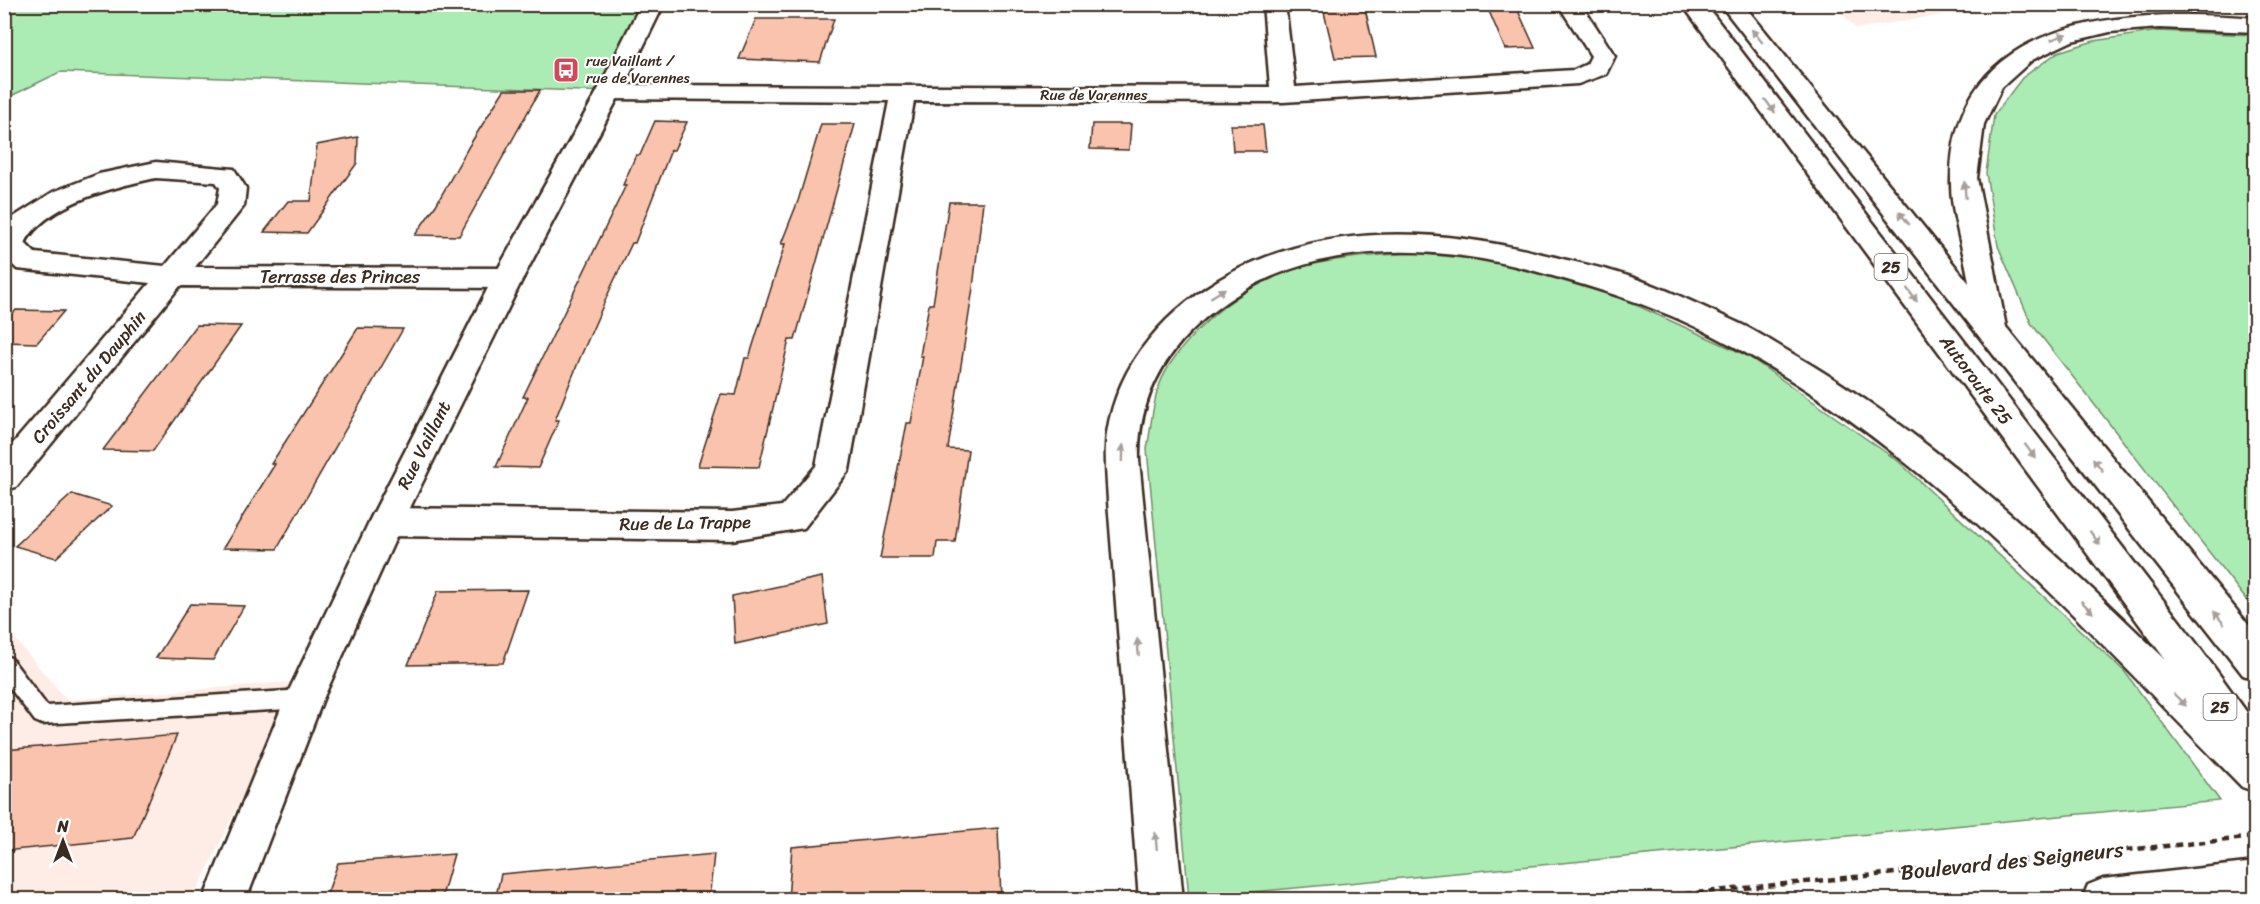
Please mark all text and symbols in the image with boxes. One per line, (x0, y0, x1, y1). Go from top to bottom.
one-way arrow (1750, 28, 1763, 44)
one-way arrow (2050, 32, 2068, 42)
place label: rue Vaillant / rue de Varennes (586, 48, 690, 91)
bus stop icon: rue Vaillant / rue de Varennes (551, 55, 581, 85)
street label: Rue de Varennes (1040, 82, 1148, 108)
one-way arrow (1763, 98, 1776, 114)
one-way arrow (1960, 180, 1970, 199)
one-way arrow (1898, 211, 1910, 226)
road number: 25 (1874, 254, 1908, 280)
street label: Terrasse des Princes (260, 261, 421, 293)
one-way arrow (1210, 288, 1226, 299)
one-way arrow (1906, 288, 1918, 303)
street label: Croissant du Dauphin (23, 303, 155, 451)
street label: Autoroute 25 (1930, 327, 2021, 432)
street label: Rue Vaillant (388, 395, 460, 495)
one-way arrow (1118, 443, 1128, 462)
one-way arrow (2023, 443, 2036, 459)
one-way arrow (2093, 457, 2105, 472)
street label: Rue de La Trappe (619, 506, 751, 540)
one-way arrow (2089, 530, 2102, 546)
one-way arrow (2080, 600, 2094, 614)
one-way arrow (2214, 610, 2226, 625)
one-way arrow (1133, 638, 1143, 657)
one-way arrow (2172, 692, 2186, 706)
road number: 25 (2204, 694, 2236, 720)
north arrow (33, 811, 93, 871)
text: N (56, 812, 69, 841)
street label: Boulevard des Seigneurs (1899, 830, 2126, 892)
one-way arrow (1151, 832, 1161, 851)

